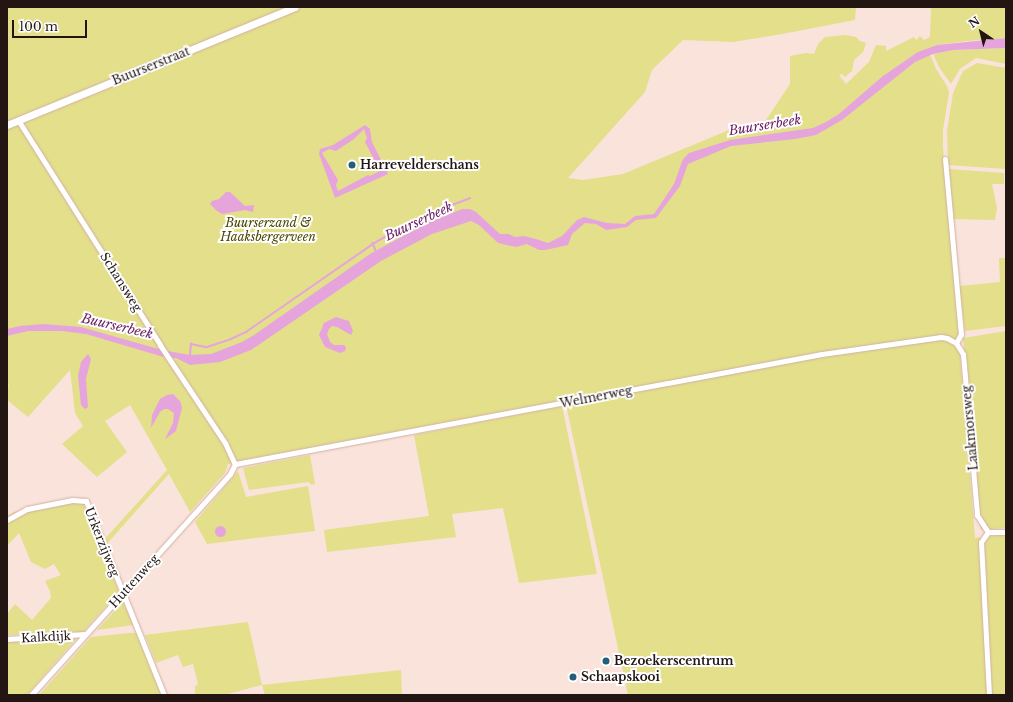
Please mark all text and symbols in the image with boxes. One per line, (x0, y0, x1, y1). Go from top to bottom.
scale bar (14, 12, 89, 38)
north arrow (961, 12, 1001, 52)
text: N (966, 13, 982, 31)
text: 100 m (19, 19, 58, 34)
street label: Buurserstraat (110, 44, 192, 88)
water label: Buurserbeek (728, 113, 802, 139)
place label: Harrevelderschans (360, 158, 479, 172)
marker: Harrevelderschans (347, 160, 357, 170)
water label: Buurserbeek (383, 200, 455, 244)
park label: Buurserzand & Haaksbergerveen (220, 216, 316, 244)
street label: Schansweg (97, 250, 145, 314)
water label: Buurserbeek (80, 311, 154, 343)
street label: Welmerweg (559, 383, 633, 411)
street label: Laakmorsweg (959, 385, 981, 471)
street label: Urkerzijweg (82, 505, 122, 579)
street label: Huttenweg (106, 551, 162, 611)
street label: Kalkdijk (21, 628, 71, 646)
place label: Bezoekerscentrum (614, 654, 733, 668)
marker: Bezoekerscentrum (601, 656, 611, 666)
place label: Schaapskooi (581, 670, 660, 684)
marker: Schaapskooi (568, 672, 578, 682)

